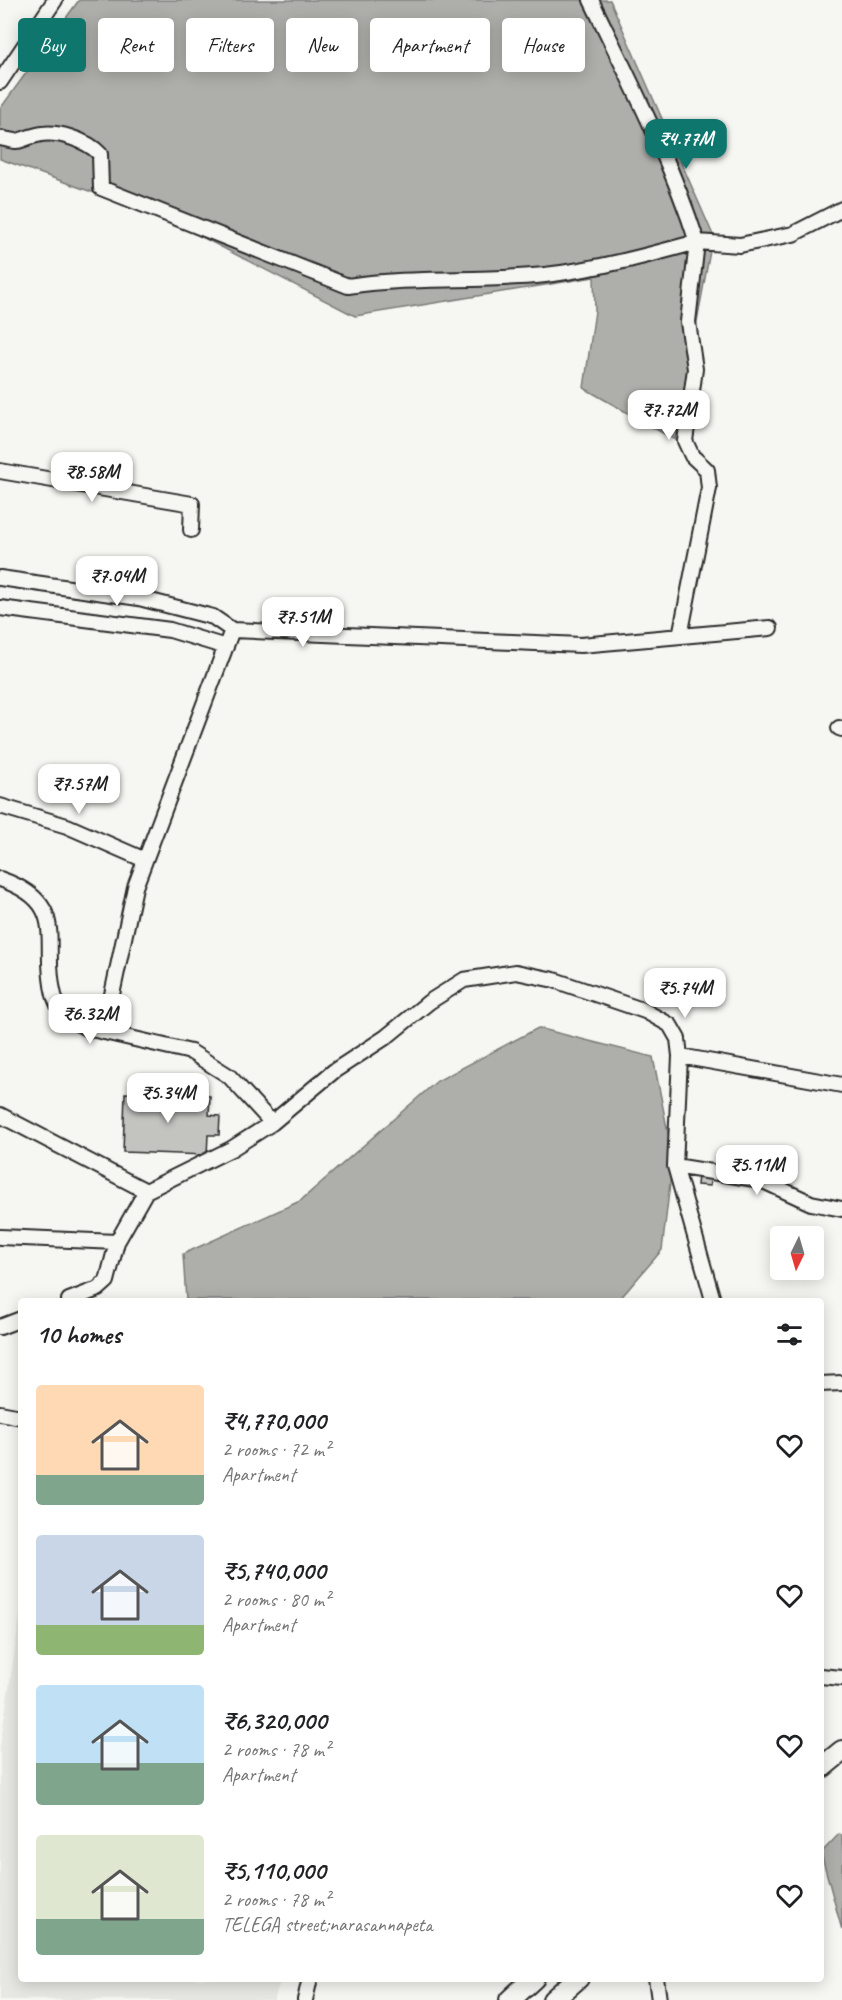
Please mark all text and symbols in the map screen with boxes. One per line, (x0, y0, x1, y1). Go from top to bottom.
chip: Buy (18, 18, 86, 72)
chip: Rent (98, 18, 174, 72)
chip: Filters (186, 18, 274, 72)
chip: New (286, 18, 358, 72)
chip: Apartment (370, 18, 490, 72)
chip: House (502, 18, 585, 72)
pin: ₹4.77M (637, 119, 735, 170)
text: ₹4.77M (659, 126, 713, 151)
pin: ₹7.72M (620, 390, 718, 441)
text: ₹7.72M (642, 397, 696, 422)
pin: ₹8.58M (43, 452, 141, 503)
text: ₹8.58M (65, 459, 119, 484)
pin: ₹7.04M (68, 556, 166, 607)
text: ₹7.04M (90, 563, 144, 588)
pin: ₹7.51M (254, 597, 352, 648)
text: ₹7.51M (276, 604, 330, 629)
pin: ₹7.57M (30, 764, 128, 815)
text: ₹7.57M (52, 771, 106, 796)
pin: ₹5.74M (636, 968, 734, 1019)
text: ₹5.74M (658, 975, 712, 1000)
pin: ₹6.32M (41, 994, 139, 1045)
text: ₹6.32M (63, 1001, 117, 1026)
pin: ₹5.34M (119, 1073, 217, 1124)
text: ₹5.34M (141, 1080, 195, 1105)
pin: ₹5.11M (708, 1145, 806, 1196)
text: ₹5.11M (730, 1152, 784, 1177)
north arrow (770, 1226, 824, 1280)
map controls (770, 1226, 824, 1280)
text: 10 homes (36, 1318, 121, 1351)
icon: filters (773, 1318, 806, 1351)
text: ₹4,770,000 (222, 1404, 326, 1437)
icon: home (84, 1409, 156, 1481)
icon: heart (773, 1429, 806, 1462)
text: 2 rooms · 72 m² (222, 1437, 330, 1462)
text: Apartment (222, 1462, 295, 1487)
text: ₹5,740,000 (222, 1554, 325, 1587)
icon: home (84, 1559, 156, 1631)
icon: heart (773, 1579, 806, 1612)
text: 2 rooms · 80 m² (222, 1587, 330, 1612)
text: Apartment (222, 1612, 295, 1637)
text: ₹6,320,000 (222, 1704, 326, 1737)
icon: home (84, 1709, 156, 1781)
icon: heart (773, 1729, 806, 1762)
text: 2 rooms · 78 m² (222, 1737, 330, 1762)
text: Apartment (222, 1762, 295, 1787)
text: ₹5,110,000 (222, 1854, 325, 1887)
icon: home (84, 1859, 156, 1931)
icon: heart (773, 1879, 806, 1912)
text: 2 rooms · 78 m² (222, 1887, 330, 1912)
text: TELEGA street;narasannapeta (222, 1912, 432, 1937)

